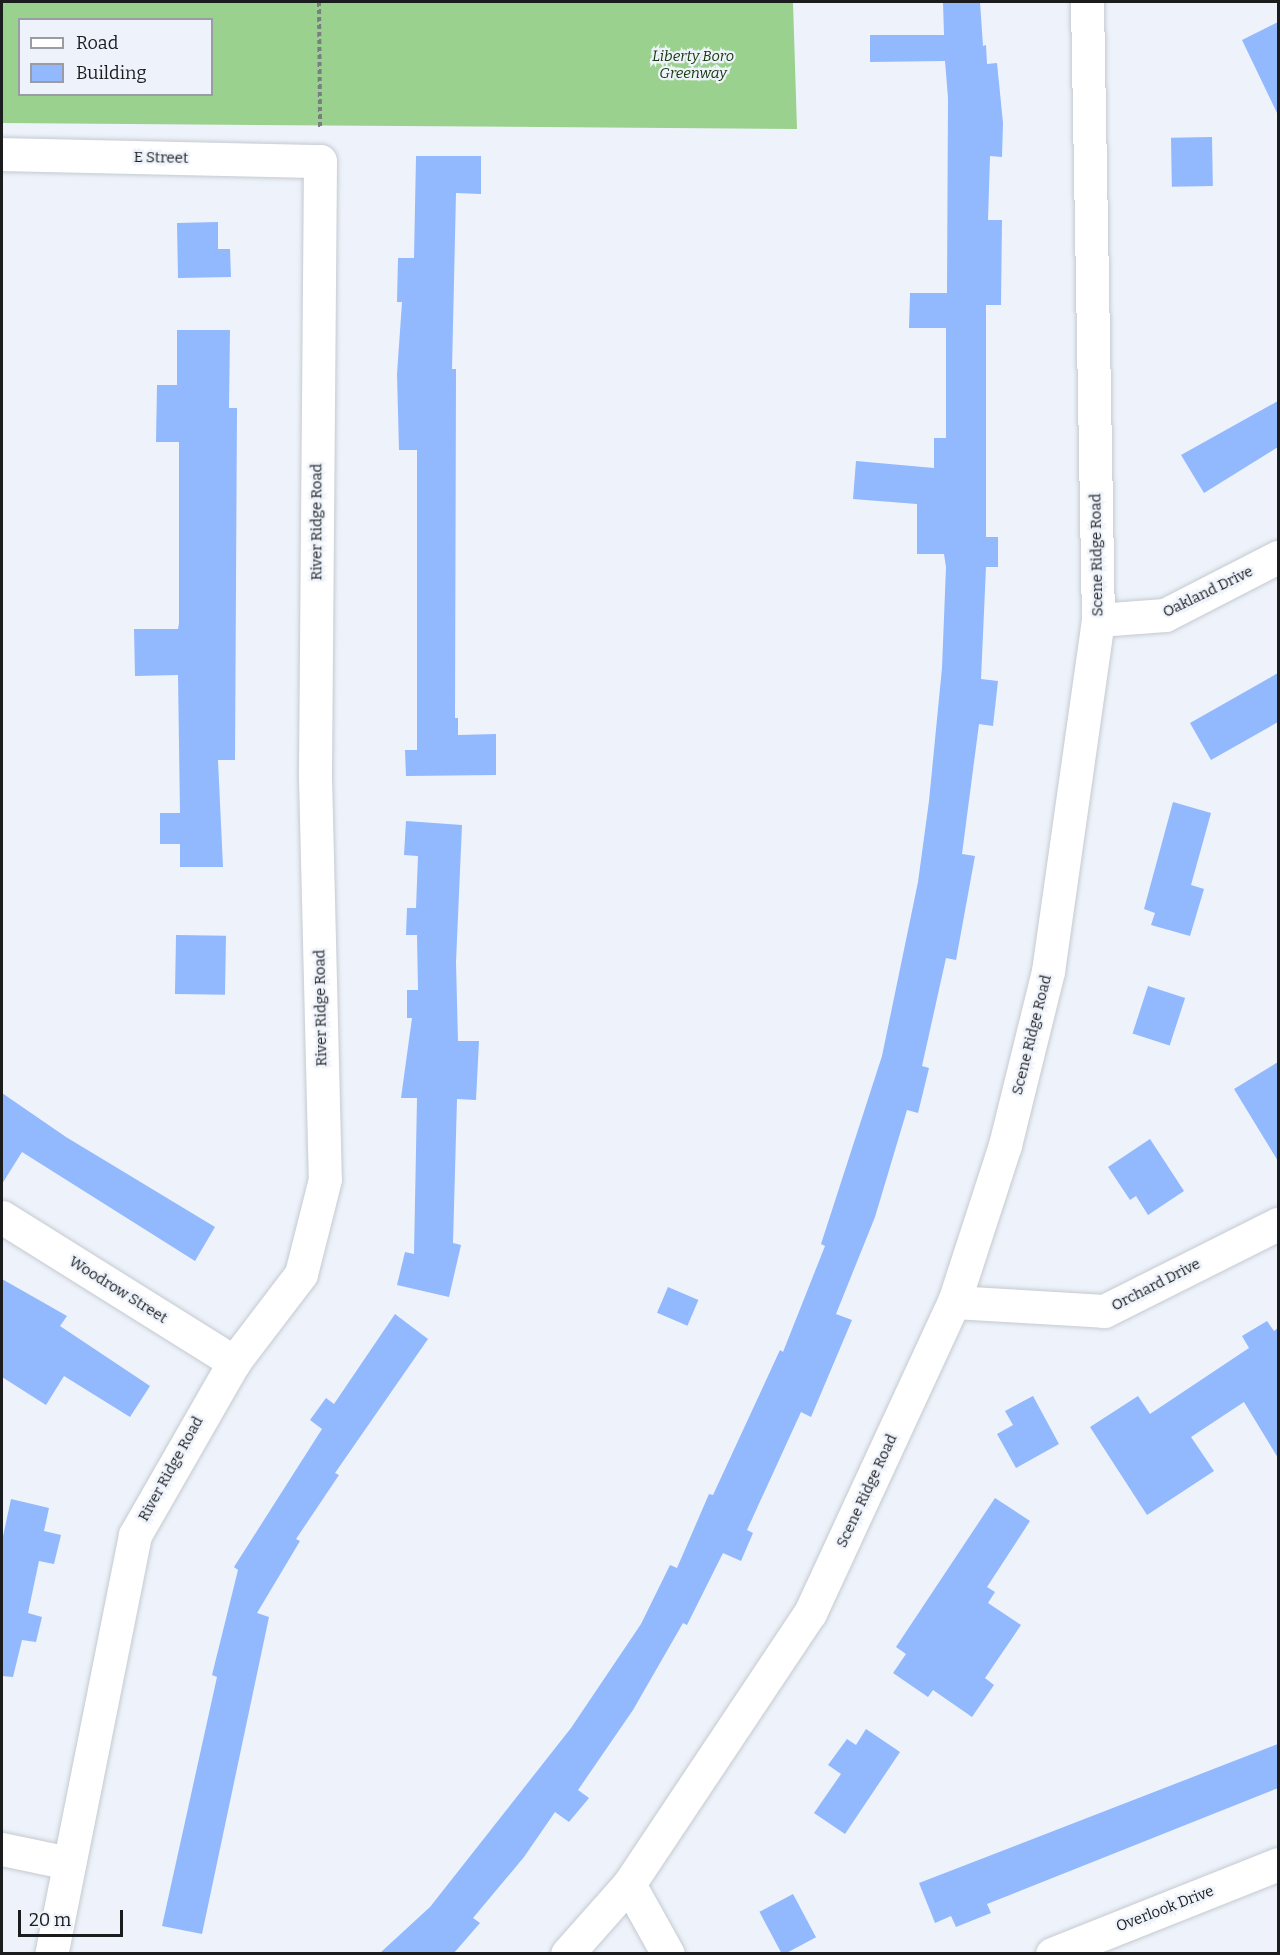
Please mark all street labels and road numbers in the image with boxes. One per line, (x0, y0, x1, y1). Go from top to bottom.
street label: E Street (134, 149, 188, 167)
street label: River Ridge Road (308, 463, 326, 581)
street label: Scene Ridge Road (1087, 493, 1107, 617)
street label: Oakland Drive (1160, 562, 1256, 622)
street label: River Ridge Road (311, 949, 331, 1067)
street label: Scene Ridge Road (1008, 973, 1056, 1097)
street label: Woodrow Street (66, 1253, 170, 1327)
street label: Orchard Drive (1109, 1255, 1203, 1315)
street label: River Ridge Road (135, 1413, 207, 1525)
street label: Scene Ridge Road (833, 1432, 901, 1550)
street label: Overlook Drive (1114, 1882, 1216, 1936)

